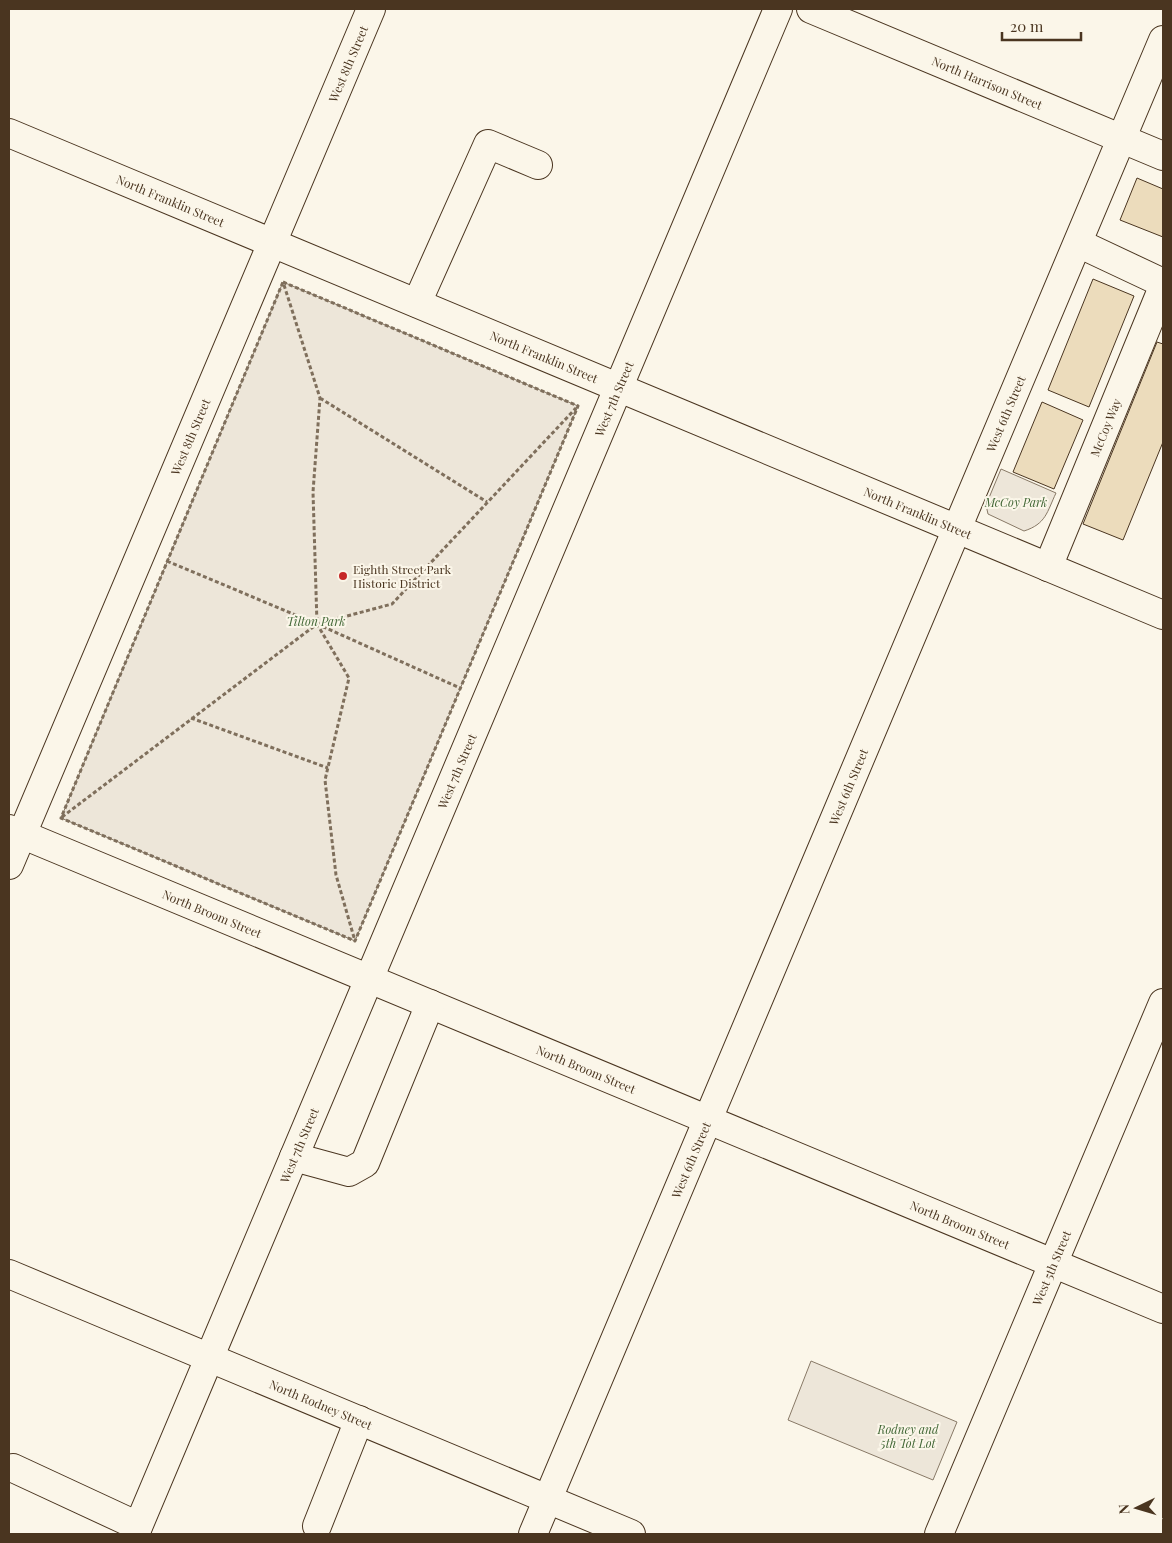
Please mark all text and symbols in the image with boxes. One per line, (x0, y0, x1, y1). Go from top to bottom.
scale bar (1002, 10, 1081, 42)
text: 20 m (1010, 16, 1044, 36)
street label: West 8th Street (324, 22, 371, 105)
street label: North Harrison Street (930, 52, 1046, 113)
street label: North Franklin Street (114, 171, 228, 230)
street label: North Franklin Street (488, 327, 601, 386)
street label: West 7th Street (590, 358, 637, 440)
street label: West 6th Street (982, 372, 1029, 455)
street label: West 8th Street (167, 395, 214, 478)
street label: McCoy Way (1086, 396, 1124, 459)
street label: North Franklin Street (862, 483, 975, 543)
park label: McCoy Park (984, 494, 1047, 510)
place label: Eighth Street Park Historic District (353, 561, 452, 591)
marker: Eighth Street Park Historic District (337, 570, 349, 582)
park label: Tilton Park (287, 613, 345, 629)
street label: West 7th Street (433, 730, 480, 812)
street label: West 6th Street (825, 745, 872, 828)
street label: North Broom Street (160, 886, 265, 942)
street label: North Broom Street (534, 1041, 639, 1097)
street label: West 7th Street (276, 1105, 322, 1186)
street label: West 6th Street (667, 1119, 714, 1201)
street label: North Broom Street (908, 1197, 1013, 1253)
street label: West 5th Street (1028, 1227, 1075, 1309)
street label: North Rodney Street (267, 1376, 375, 1433)
park label: Rodney and 5th Tot Lot (877, 1421, 939, 1451)
north arrow (1112, 1483, 1162, 1533)
text: N (1114, 1503, 1133, 1515)

